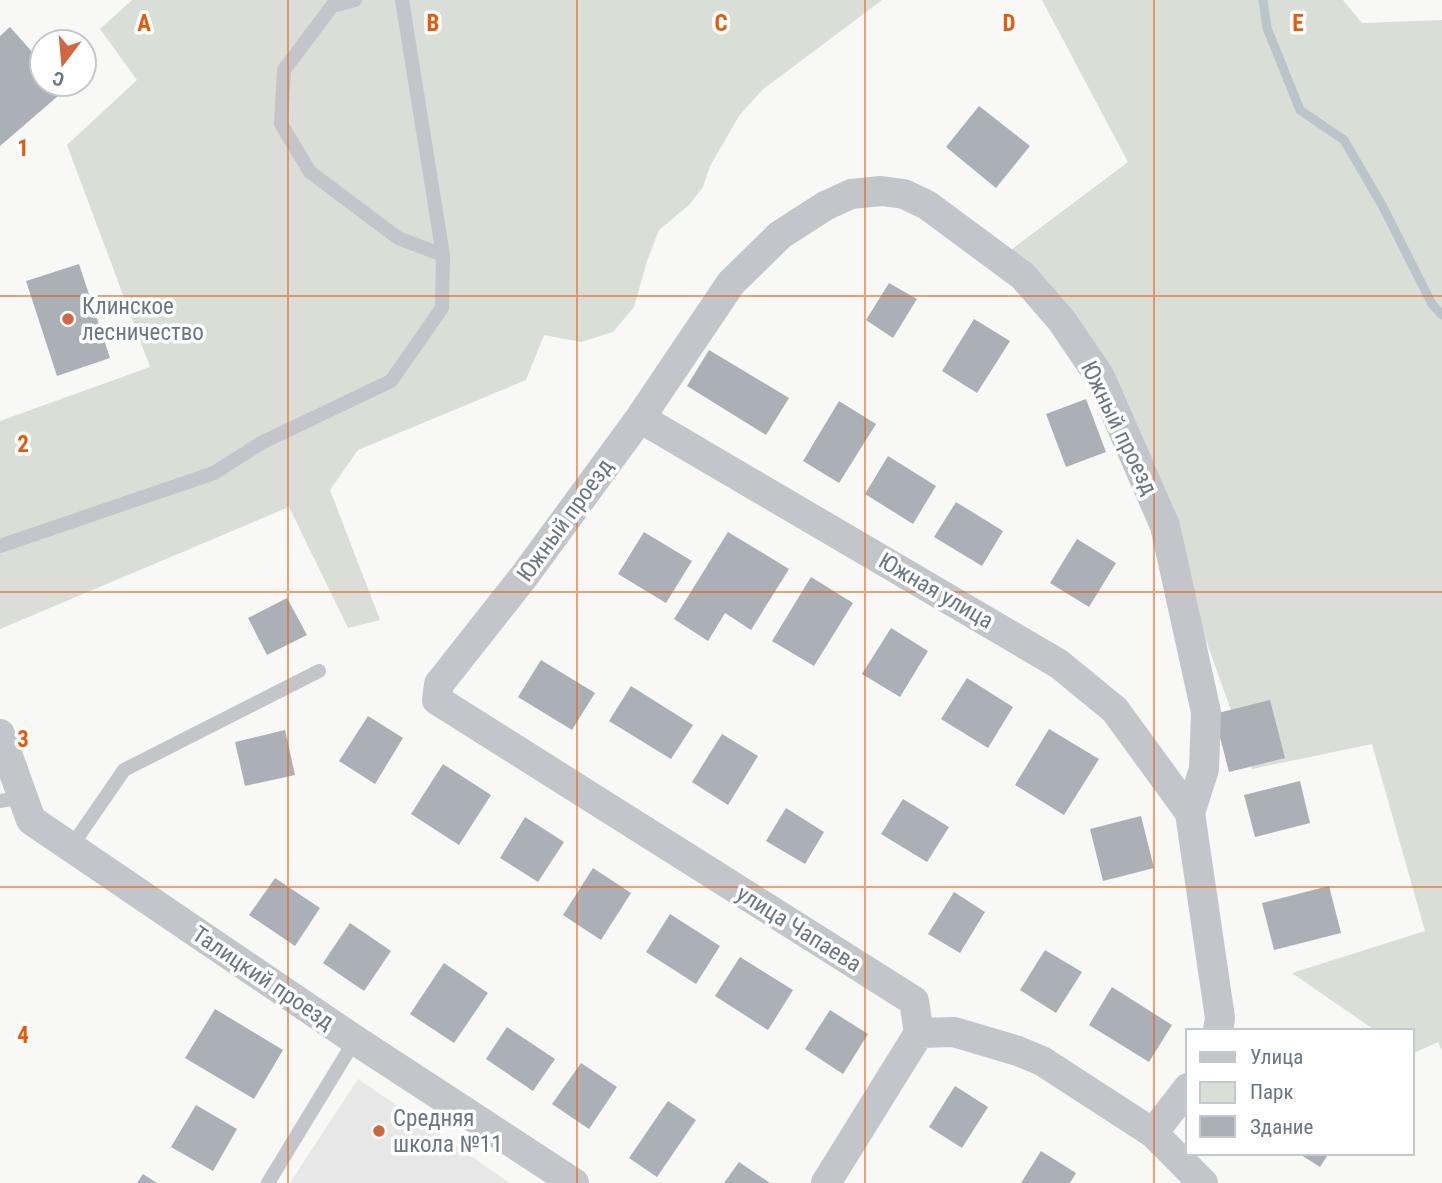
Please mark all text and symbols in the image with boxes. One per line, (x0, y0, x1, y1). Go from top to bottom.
text: A (137, 10, 151, 37)
text: B (427, 10, 439, 37)
text: C (714, 10, 728, 37)
text: D (1003, 10, 1016, 37)
text: E (1292, 10, 1304, 37)
north arrow (28, 28, 98, 98)
text: С (50, 66, 67, 91)
text: 1 (17, 135, 29, 162)
place label: Клинское лесничество (82, 293, 204, 346)
marker: Клинское лесничество (60, 311, 76, 327)
street label: Южный проезд (1075, 357, 1163, 499)
text: 2 (17, 431, 29, 458)
street label: Южный проезд (511, 453, 619, 587)
street label: Южная улица (874, 547, 998, 635)
text: 3 (17, 726, 29, 753)
street label: улица Чапаева (732, 880, 866, 978)
street label: Талицкий проезд (187, 921, 339, 1035)
text: 4 (17, 1022, 29, 1049)
legend (1186, 1029, 1414, 1155)
text: Улица (1250, 1045, 1303, 1069)
text: Парк (1250, 1080, 1294, 1104)
place label: Средняя школа №11 (393, 1105, 503, 1158)
text: Здание (1250, 1115, 1314, 1139)
marker: Средняя школа №11 (371, 1123, 387, 1139)

